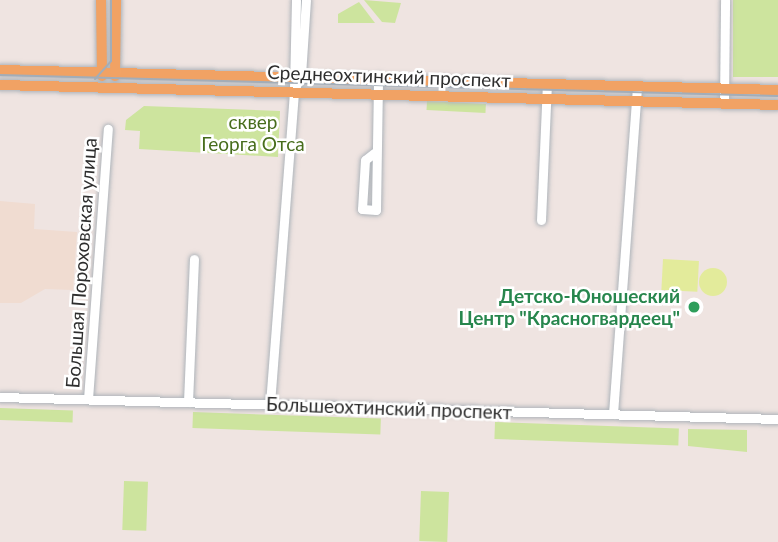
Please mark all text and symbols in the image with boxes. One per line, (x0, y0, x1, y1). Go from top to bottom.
street label: Среднеохтинский проспект (267, 60, 511, 92)
park label: сквер Георга Отса (201, 111, 305, 155)
street label: Большая Пороховская улица (61, 137, 101, 389)
place label: Детско-Юношеский Центр "Красногвардеец" (459, 285, 680, 329)
marker: Детско-Юношеский Центр "Красногвардеец" (686, 299, 702, 315)
street label: Большеохтинский проспект (266, 392, 512, 424)

